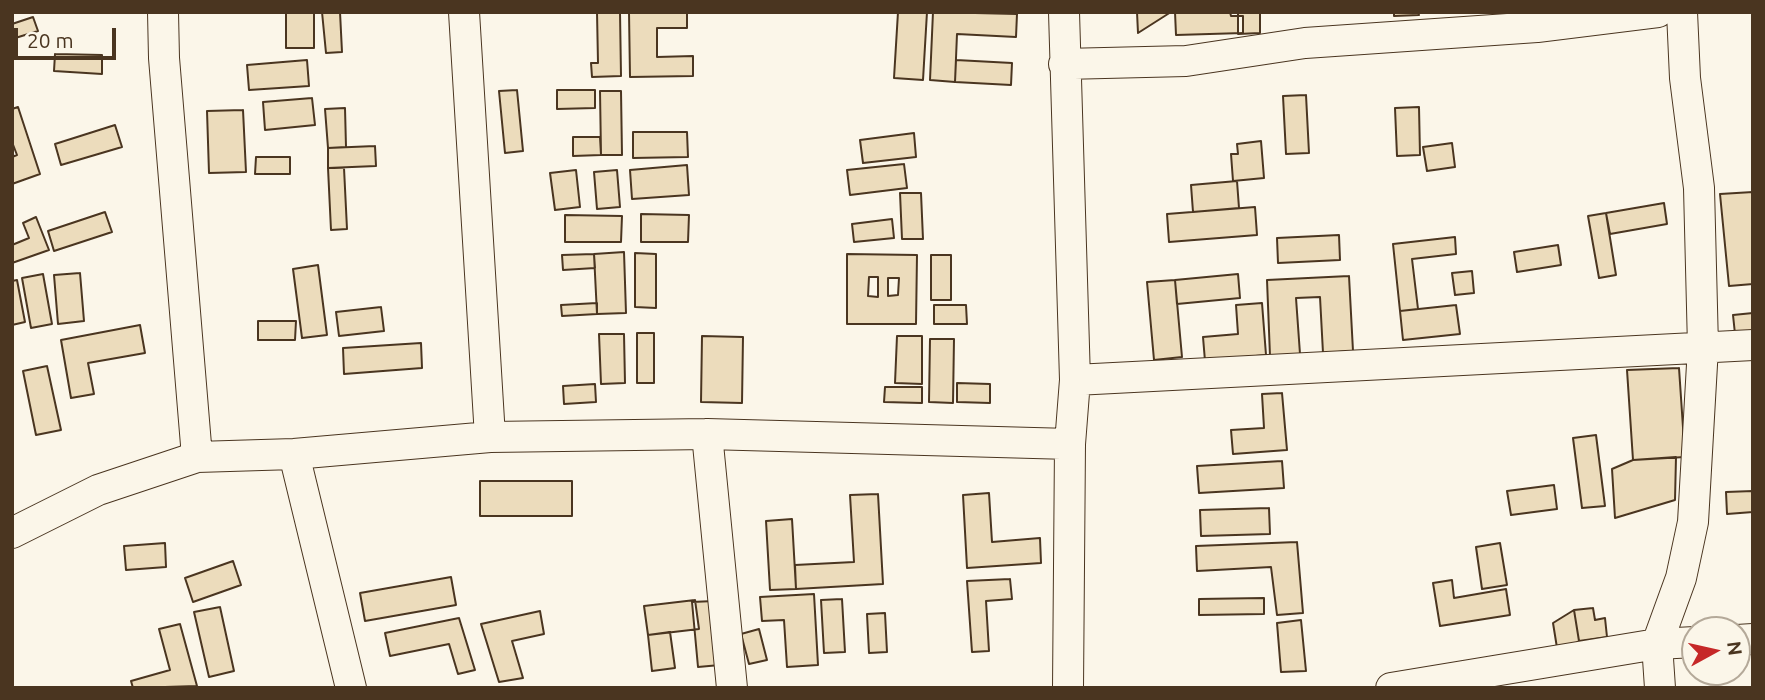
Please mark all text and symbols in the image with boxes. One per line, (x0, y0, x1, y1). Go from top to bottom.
scale bar (18, 14, 119, 58)
text: 20 m (27, 28, 74, 52)
north arrow (1681, 616, 1751, 686)
text: N (1723, 640, 1747, 657)

